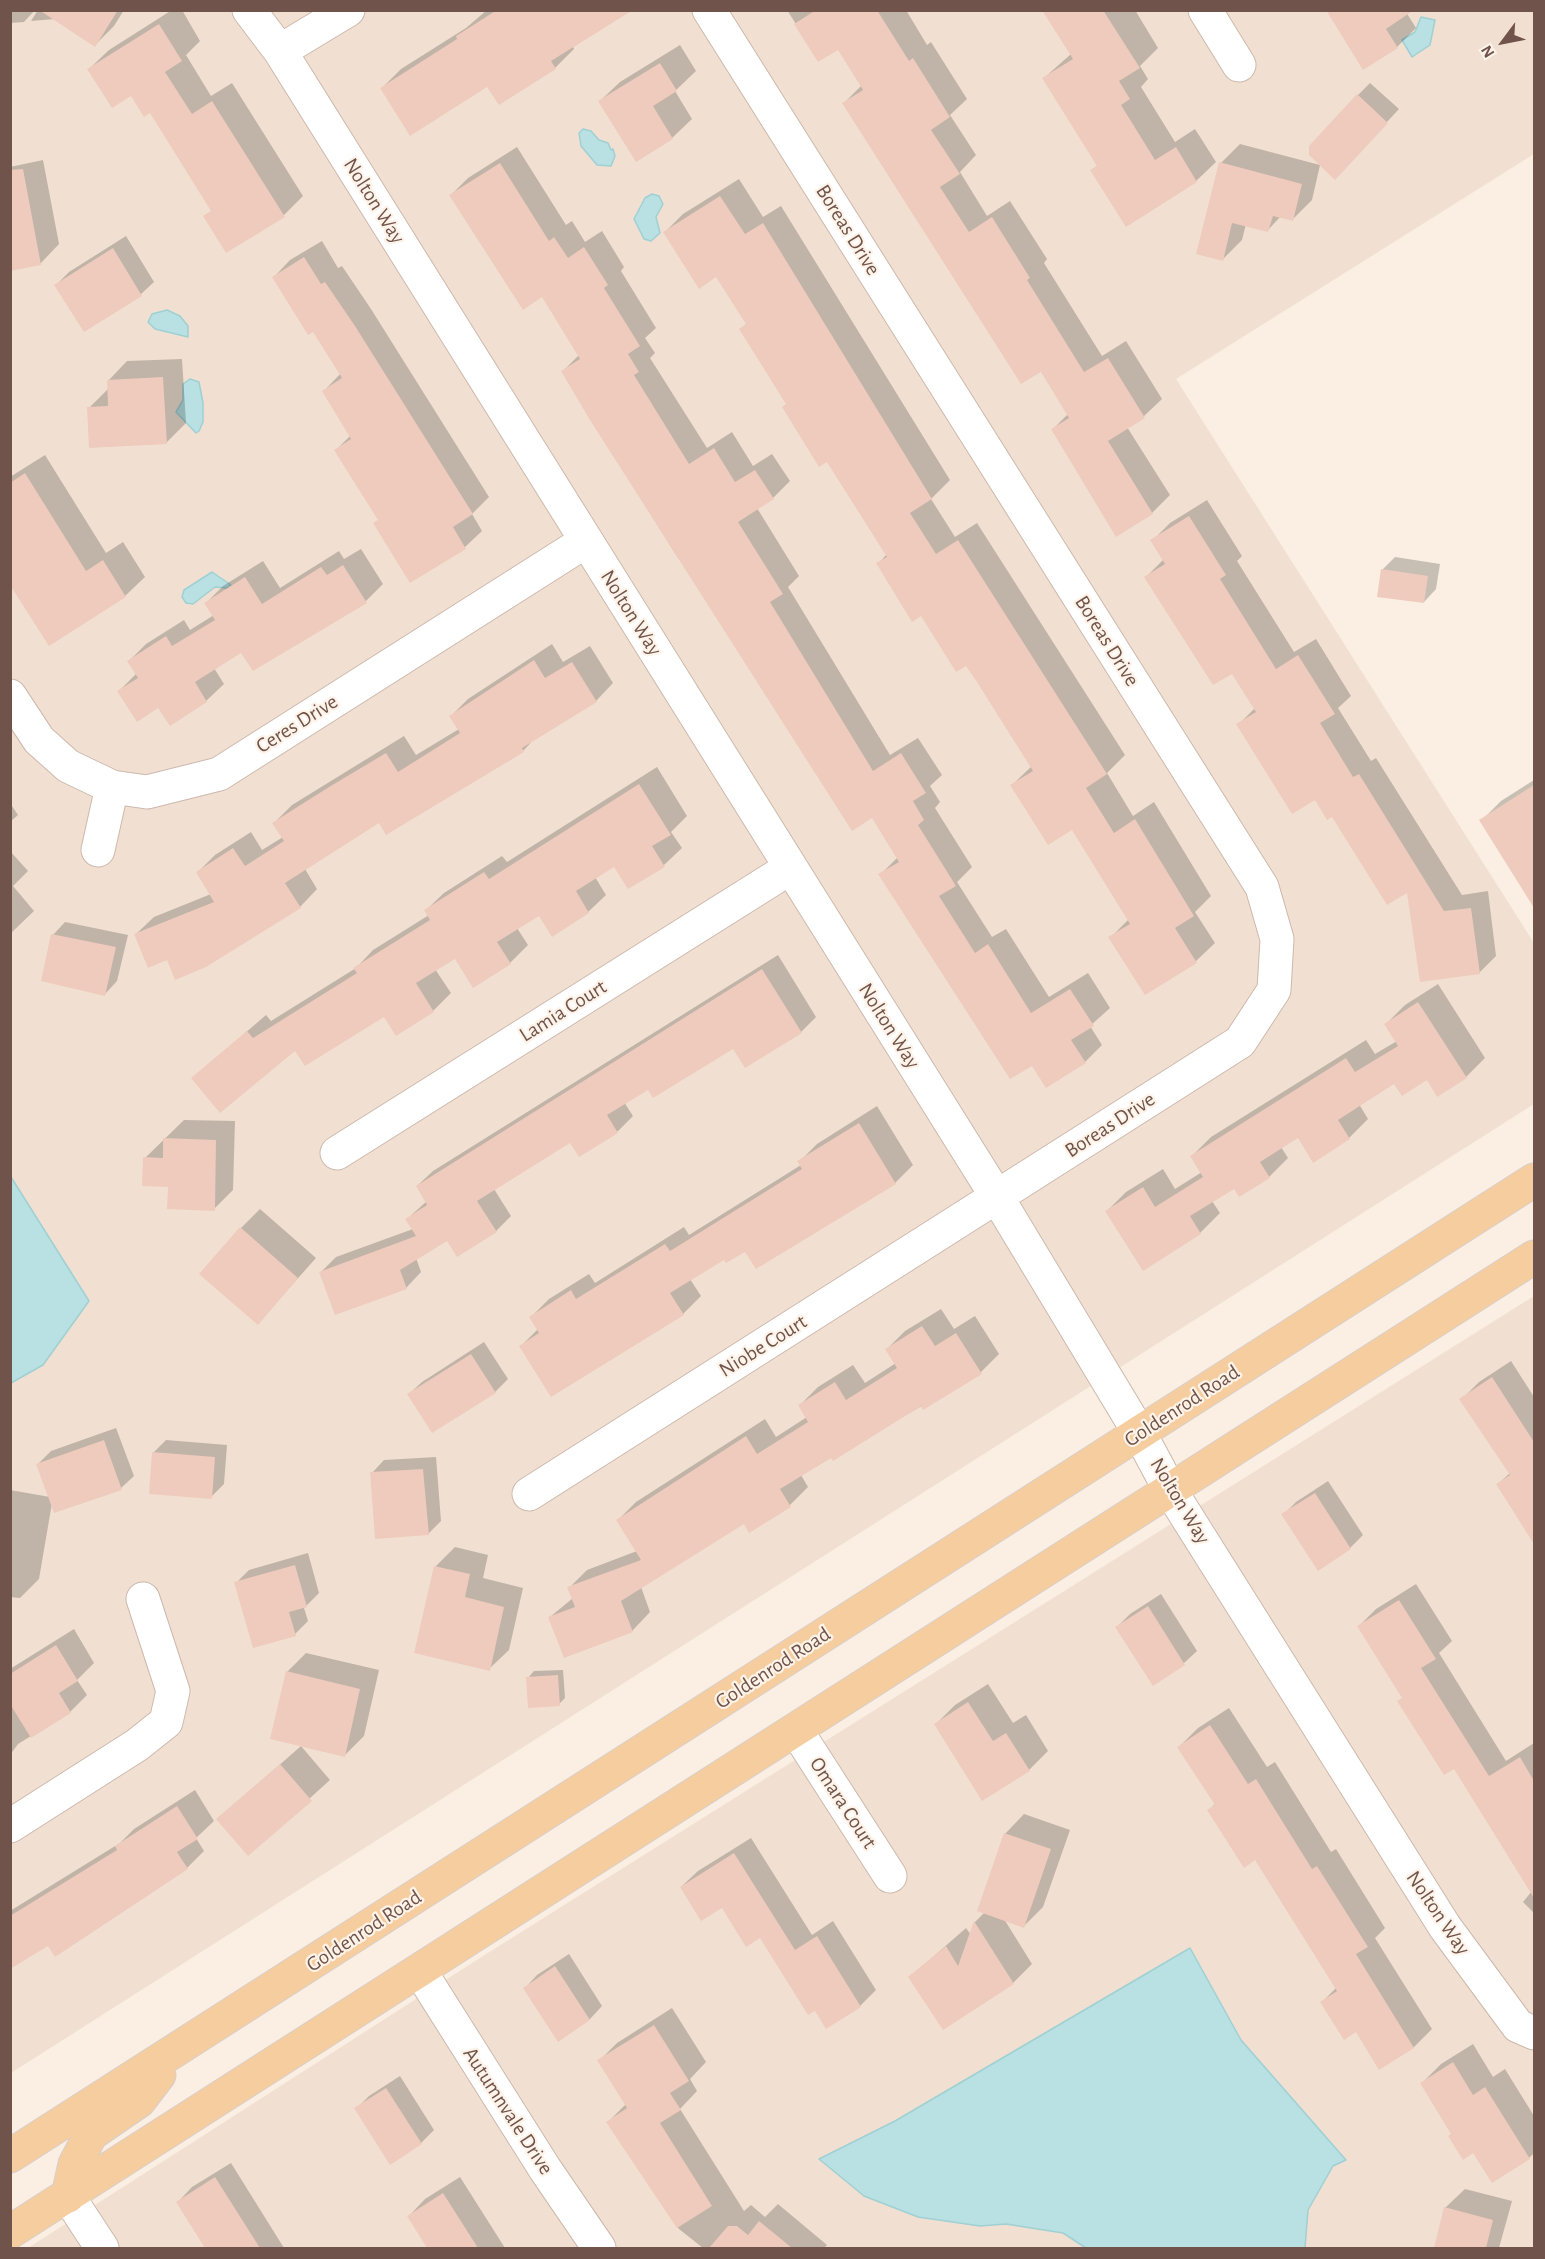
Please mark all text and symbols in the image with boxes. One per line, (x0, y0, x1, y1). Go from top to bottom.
north arrow (1473, 12, 1533, 72)
text: N (1478, 43, 1497, 60)
street label: Nolton Way (338, 154, 410, 248)
street label: Boreas Drive (810, 180, 886, 280)
street label: Nolton Way (595, 566, 667, 660)
street label: Boreas Drive (1069, 591, 1145, 691)
street label: Ceres Drive (252, 689, 342, 759)
street label: Lamia Court (515, 974, 611, 1048)
street label: Nolton Way (853, 979, 925, 1073)
street label: Boreas Drive (1060, 1087, 1160, 1163)
street label: Niobe Court (715, 1309, 811, 1383)
street label: Goldenrod Road (1120, 1359, 1244, 1453)
street label: Nolton Way (1144, 1453, 1216, 1549)
street label: Goldenrod Road (711, 1621, 835, 1715)
street label: Omara Court (804, 1752, 882, 1854)
street label: Nolton Way (1401, 1866, 1475, 1960)
street label: Goldenrod Road (302, 1884, 426, 1978)
street label: Autumnvale Drive (457, 2043, 559, 2179)

